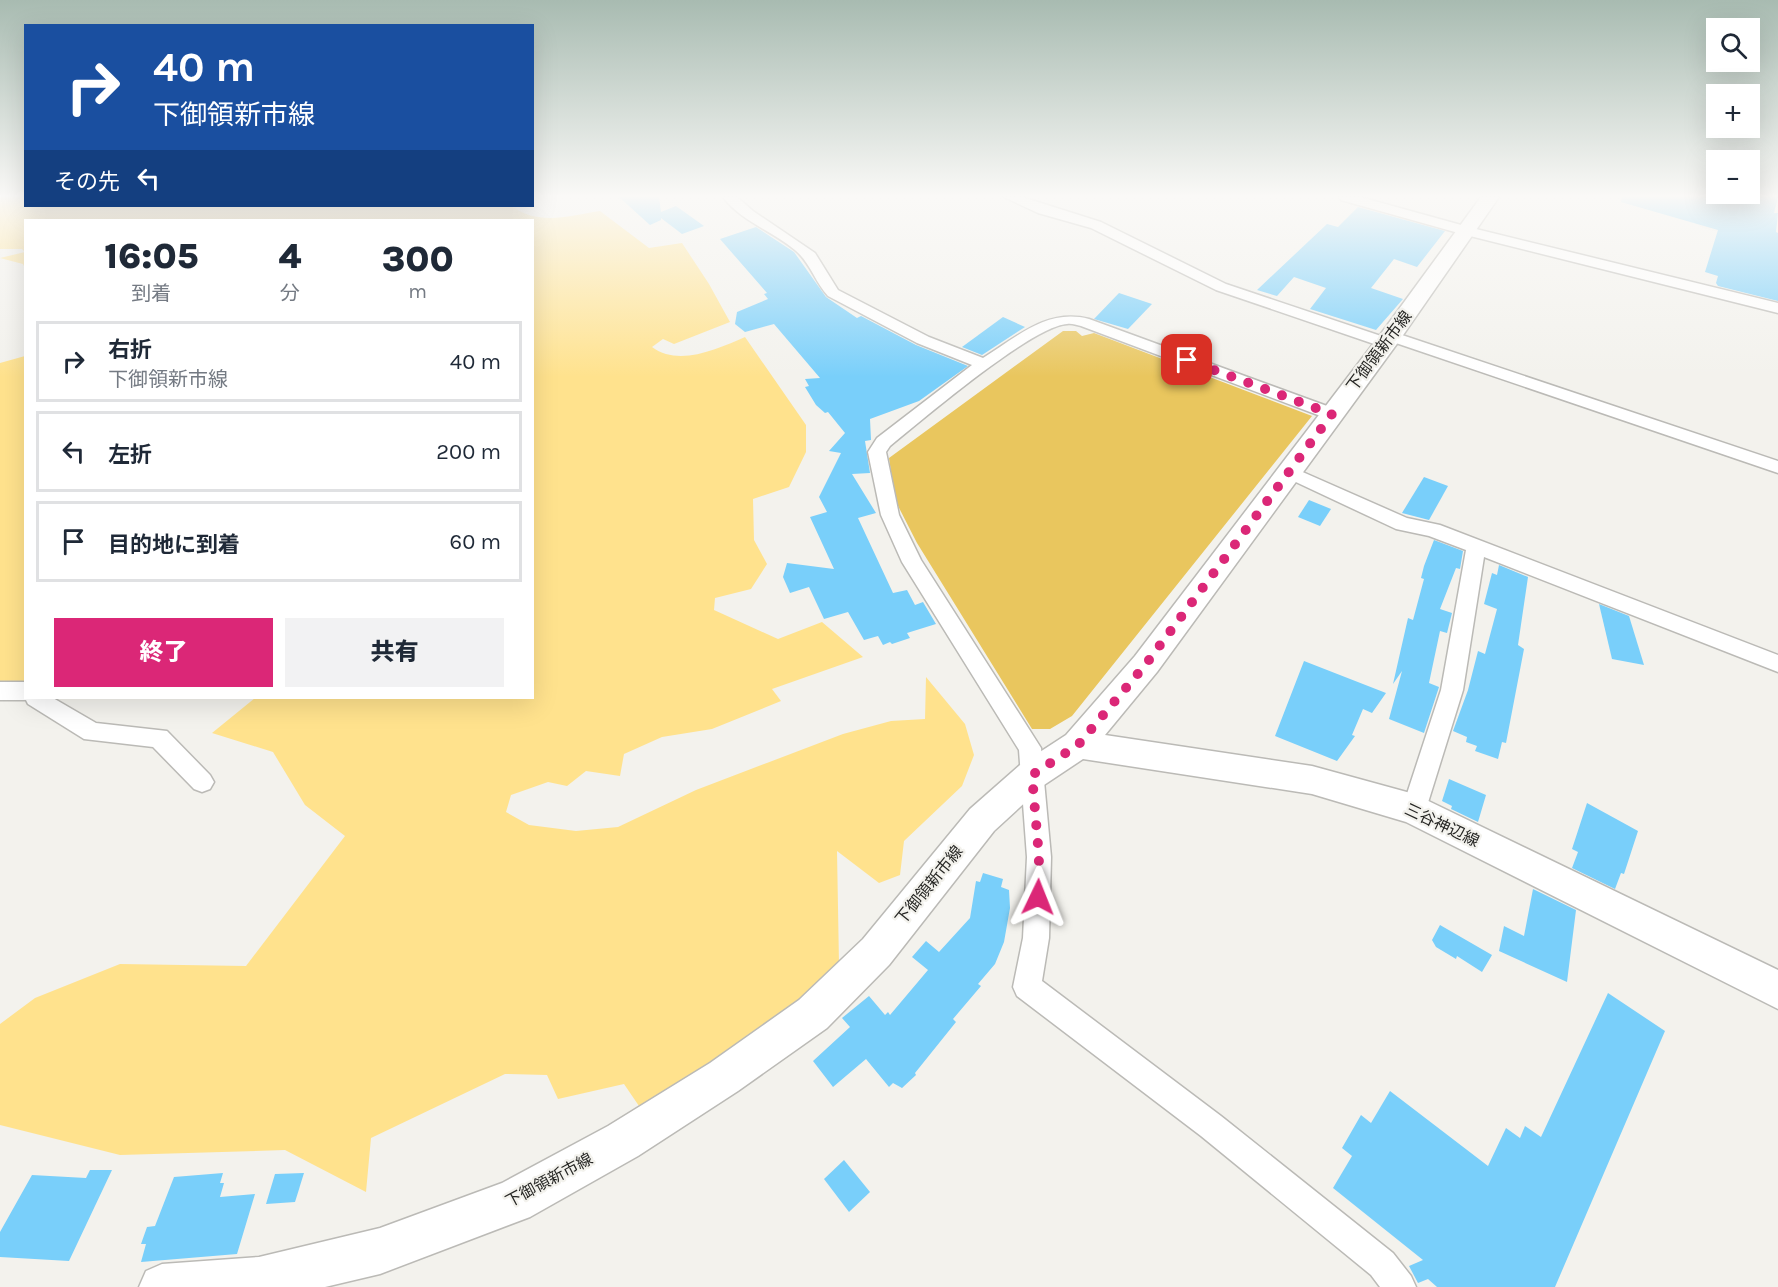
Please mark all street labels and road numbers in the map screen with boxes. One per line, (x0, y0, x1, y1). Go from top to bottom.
street label: 下御領新市線 (1343, 307, 1415, 395)
street label: 三谷神辺線 (1402, 799, 1482, 851)
street label: 下御領新市線 (891, 842, 967, 928)
street label: 下御領新市線 (502, 1149, 596, 1211)

